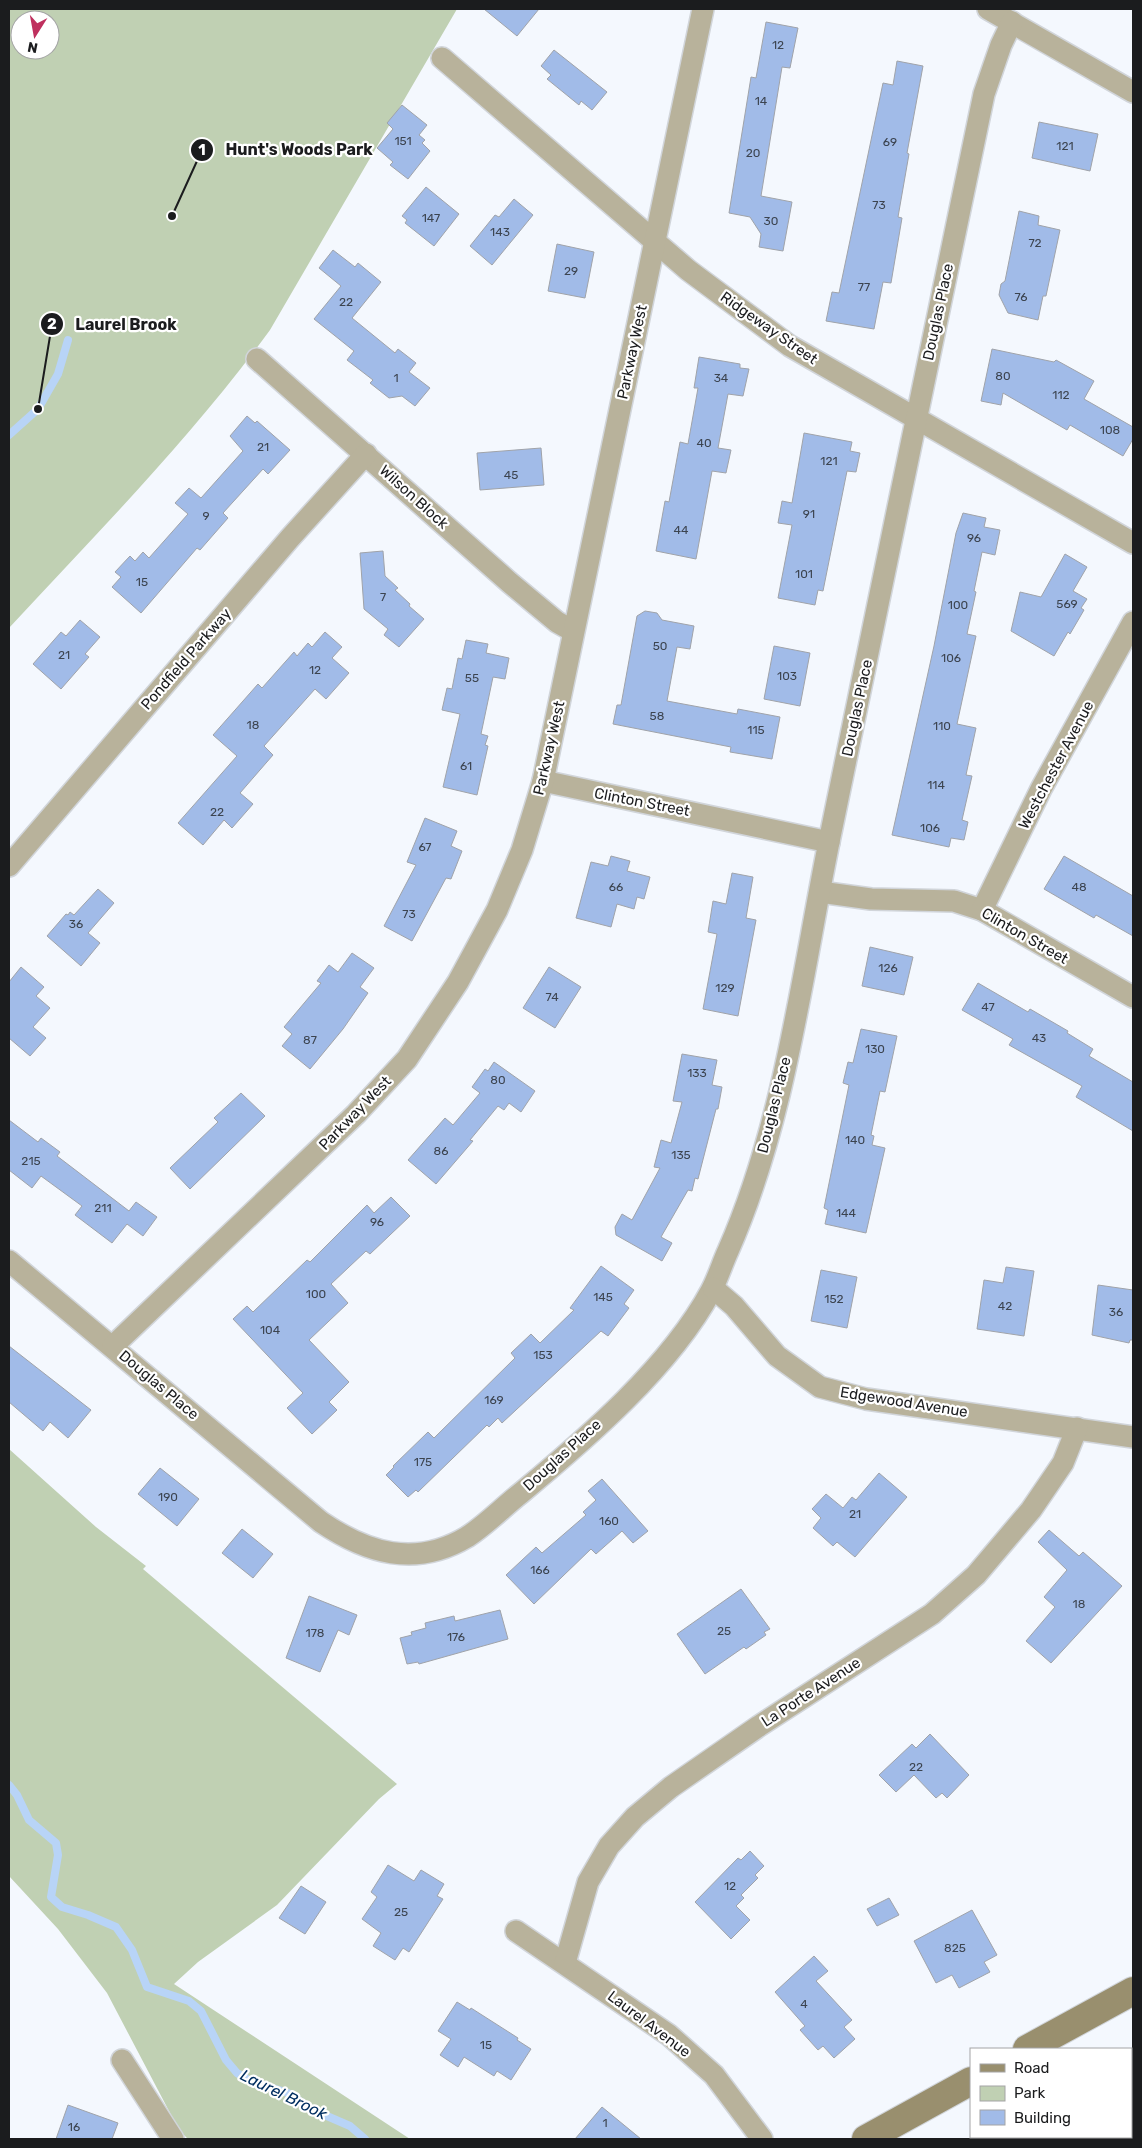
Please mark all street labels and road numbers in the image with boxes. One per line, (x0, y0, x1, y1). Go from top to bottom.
street label: Douglas Place (919, 262, 957, 362)
street label: Ridgeway Street (717, 288, 821, 368)
street label: Parkway West (613, 303, 651, 401)
street label: Wilson Block (376, 461, 452, 533)
street label: Pondfield Parkway (137, 605, 235, 713)
street label: Douglas Place (838, 658, 876, 758)
street label: Westchester Avenue (1015, 698, 1097, 832)
street label: Parkway West (529, 699, 569, 797)
street label: Clinton Street (593, 784, 691, 820)
street label: Clinton Street (979, 904, 1072, 968)
street label: Douglas Place (753, 1055, 795, 1155)
street label: Parkway West (315, 1072, 395, 1154)
street label: Douglas Place (116, 1346, 202, 1424)
street label: Edgewood Avenue (839, 1383, 969, 1421)
street label: Douglas Place (519, 1415, 605, 1495)
street label: La Porte Avenue (758, 1653, 864, 1731)
street label: Laurel Avenue (604, 1987, 694, 2061)

